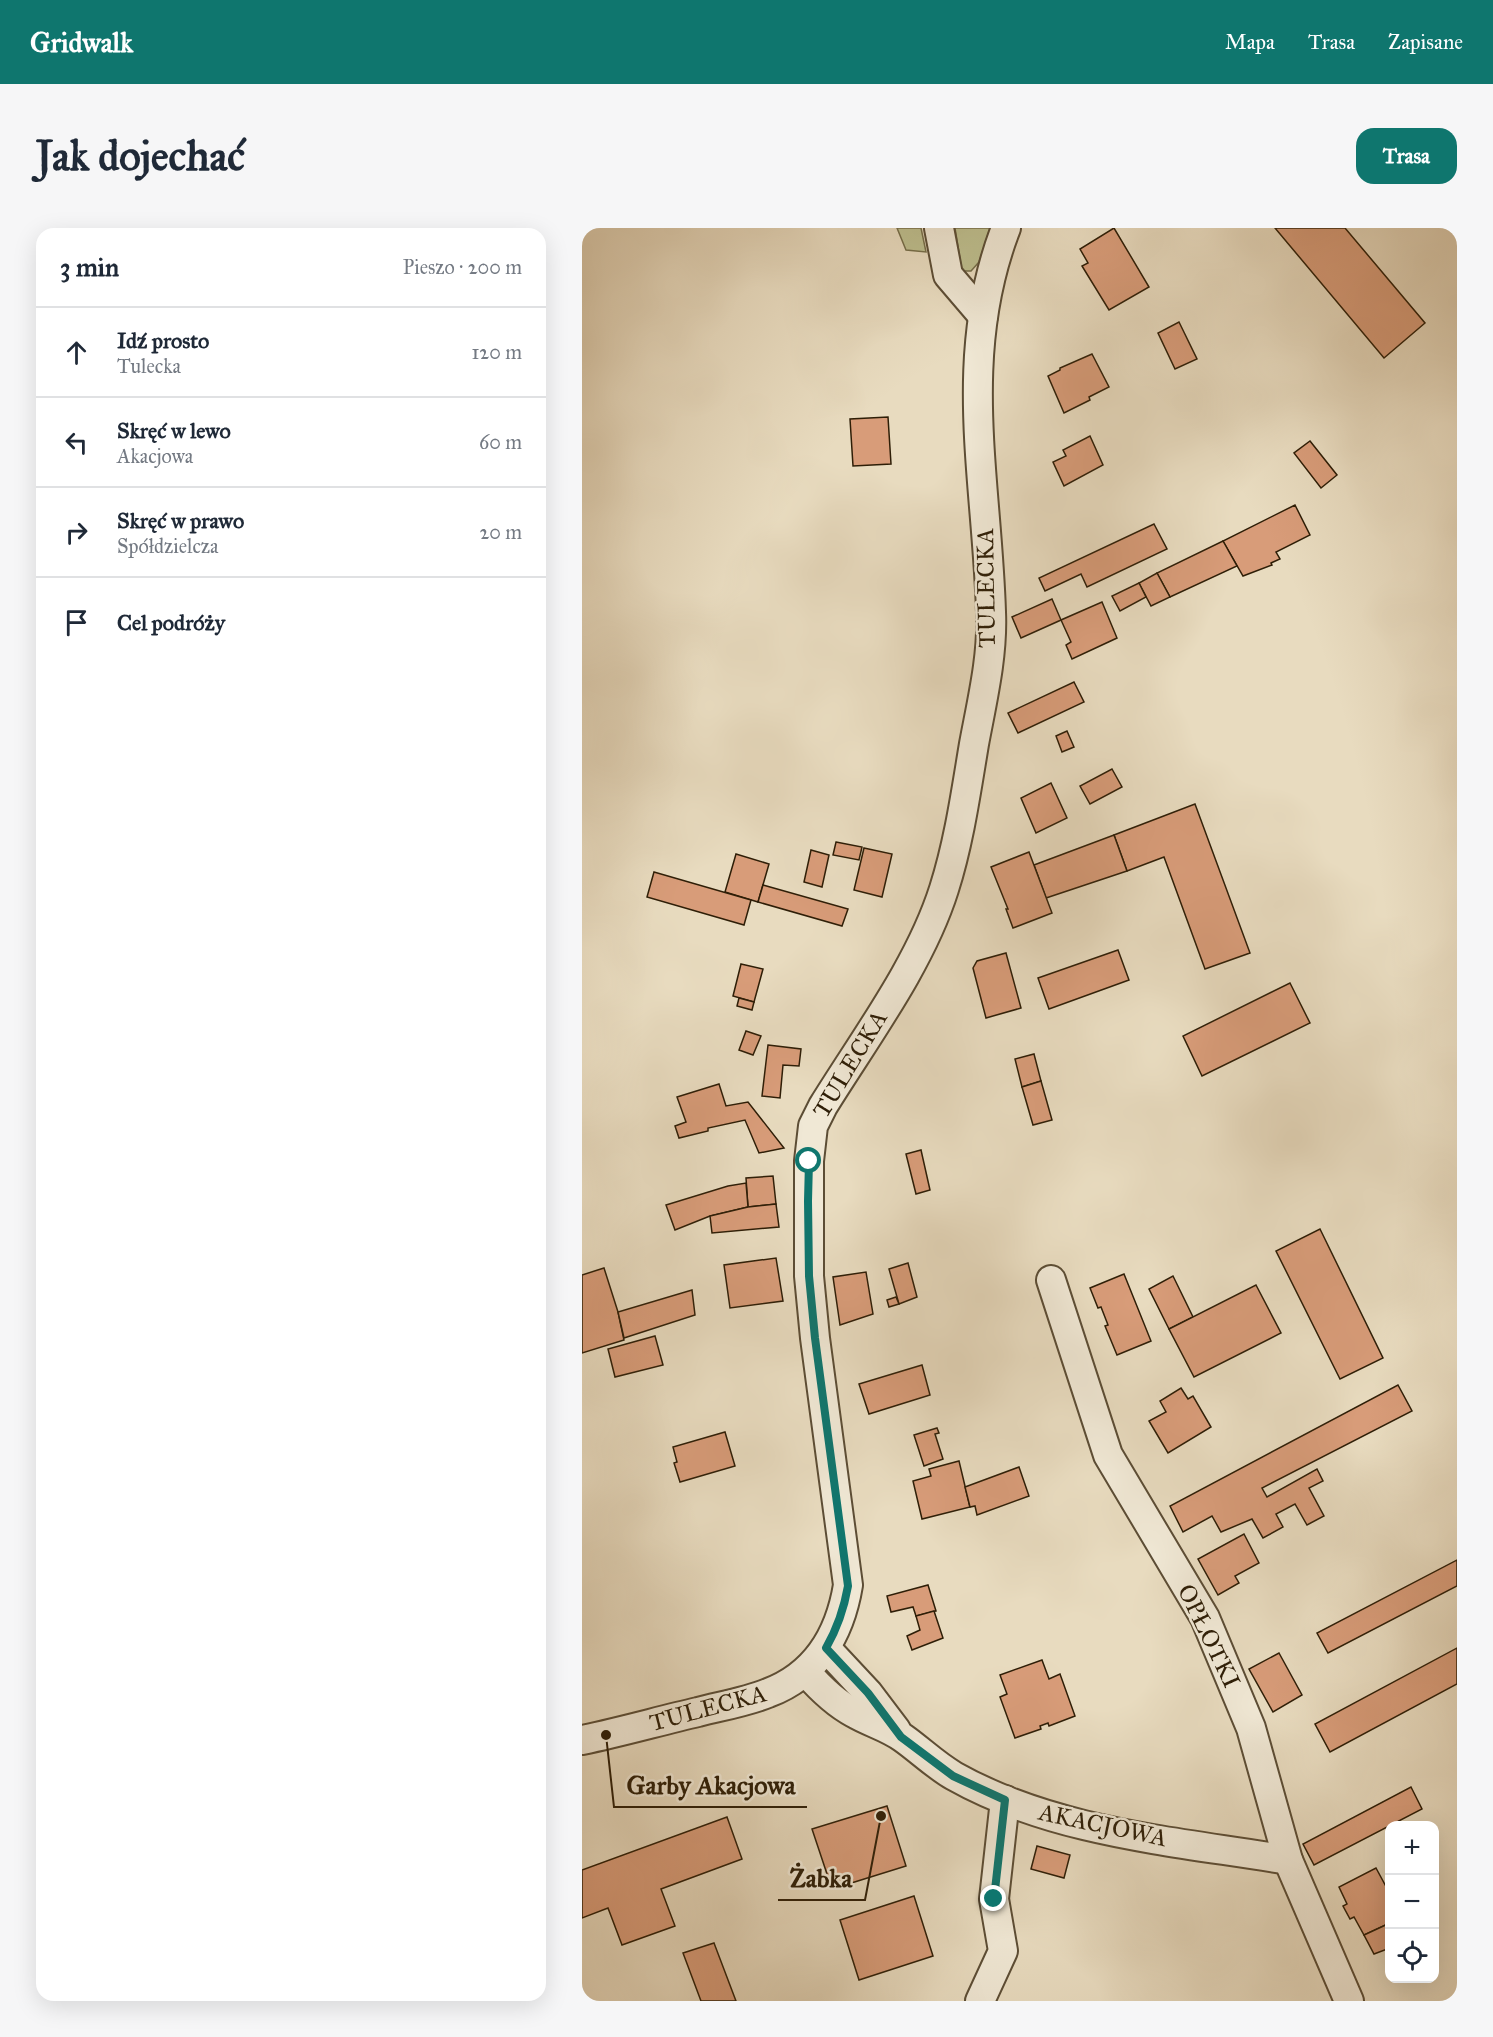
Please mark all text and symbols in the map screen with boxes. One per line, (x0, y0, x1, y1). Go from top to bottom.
text: Gridwalk (30, 25, 133, 60)
text: Mapa (1225, 29, 1275, 55)
text: Trasa (1308, 29, 1355, 55)
text: Zapisane (1388, 29, 1463, 55)
button: Trasa (1356, 128, 1457, 184)
text: Jak dojechać (36, 130, 245, 182)
text: 3 min (60, 251, 119, 283)
text: Pieszo · 200 m (403, 255, 522, 279)
text: Idź prosto (117, 327, 209, 354)
icon: ahead (60, 336, 93, 369)
text: 120 m (471, 340, 522, 364)
text: Tulecka (117, 354, 181, 378)
text: Skręć w lewo (117, 417, 231, 444)
icon: left (60, 426, 93, 459)
text: 60 m (479, 430, 522, 454)
text: Akacjowa (117, 444, 193, 468)
text: Skręć w prawo (117, 507, 244, 534)
icon: right (60, 516, 93, 549)
text: 20 m (479, 520, 522, 544)
street label: TULECKA (970, 528, 1002, 648)
text: Spółdzielcza (117, 534, 219, 558)
icon: arrive (60, 606, 93, 639)
text: Cel podróży (117, 609, 225, 636)
street label: TULECKA (806, 1005, 894, 1123)
route start (795, 1147, 821, 1173)
street label: OPŁOTKI (1171, 1579, 1247, 1693)
street label: TULECKA (646, 1678, 770, 1738)
callout: Garby Akacjowa (614, 1763, 807, 1807)
text: Garby Akacjowa (627, 1769, 796, 1801)
street label: AKACJOWA (1035, 1797, 1170, 1853)
map controls (1385, 1821, 1439, 1983)
button: + (1385, 1821, 1439, 1875)
callout: Żabka (778, 1856, 865, 1900)
text: Żabka (790, 1862, 853, 1894)
button: − (1385, 1875, 1439, 1929)
route end (980, 1885, 1006, 1911)
button: locate (1385, 1929, 1439, 1983)

